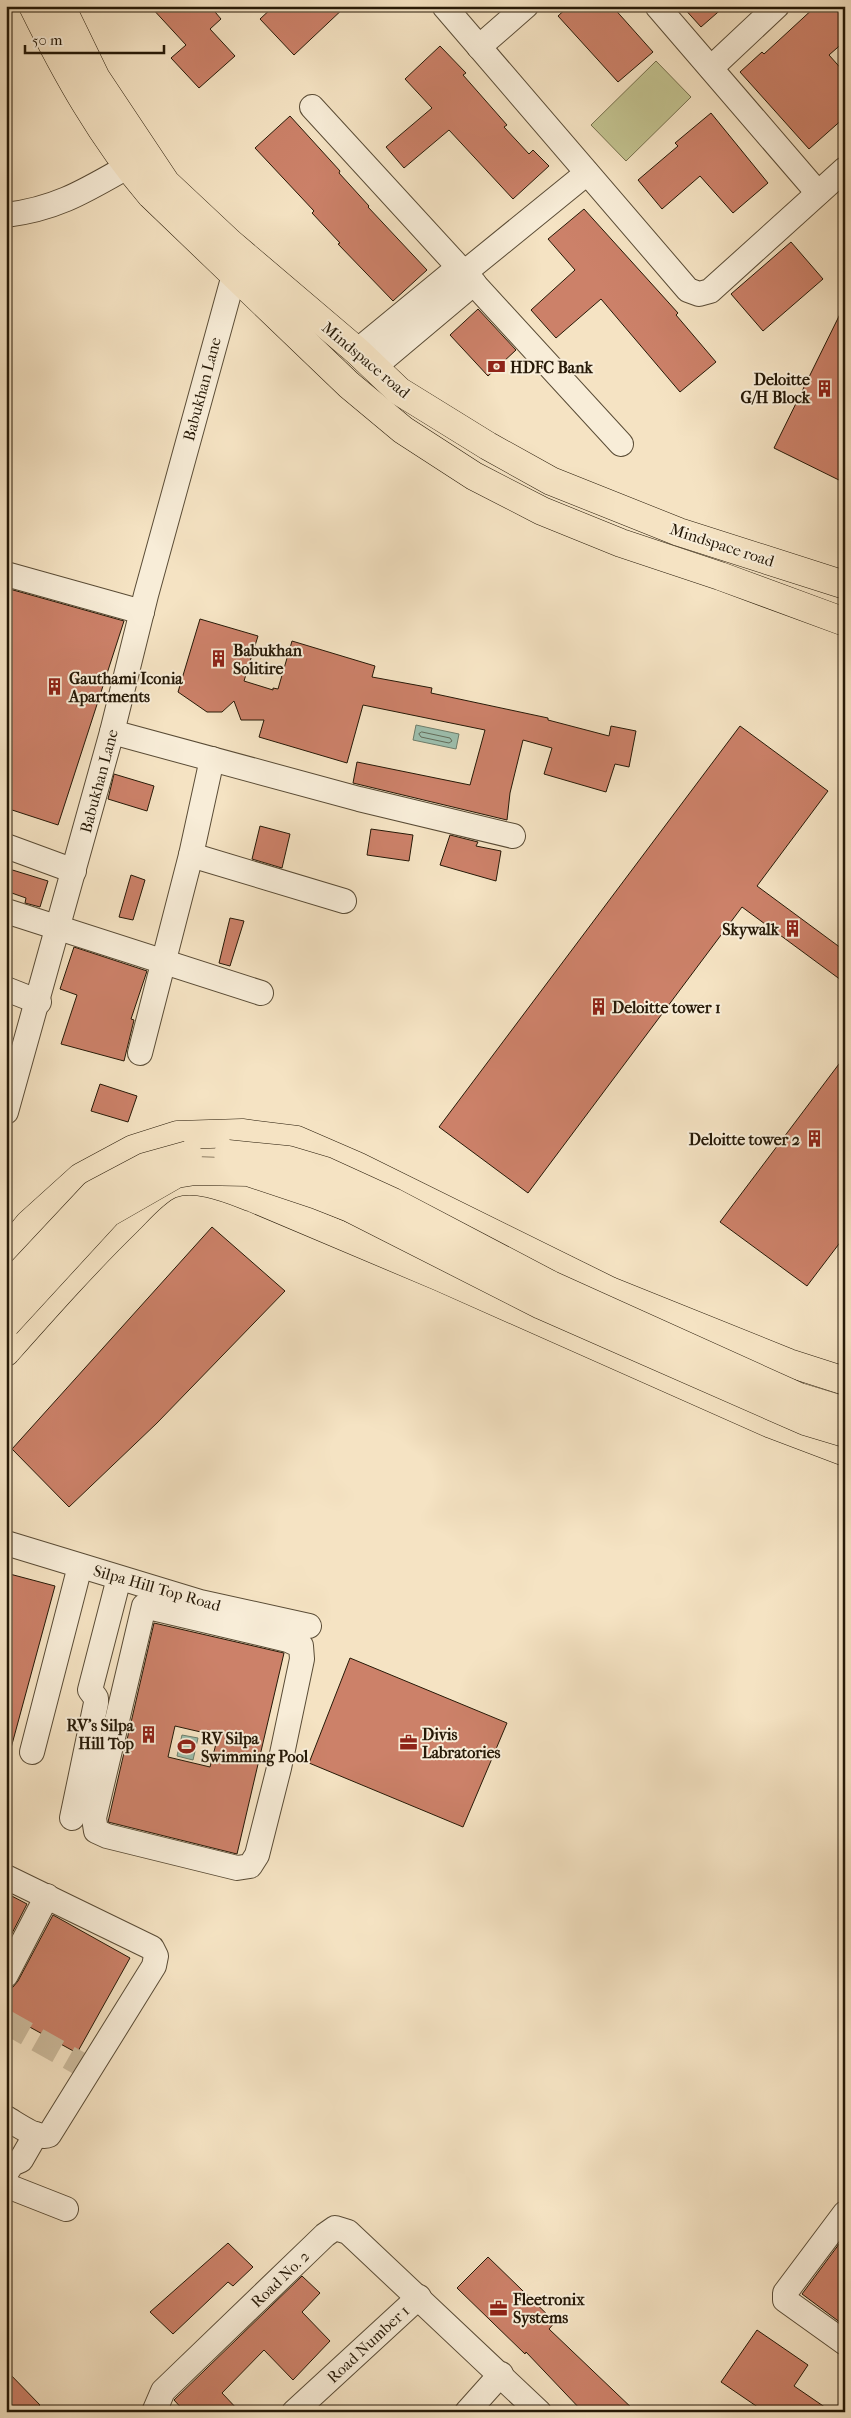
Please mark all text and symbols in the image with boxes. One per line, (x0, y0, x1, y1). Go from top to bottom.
scale bar (25, 22, 164, 54)
text: 50 m (32, 31, 63, 49)
street label: Mindspace road (318, 318, 414, 402)
street label: Babukhan Lane (179, 335, 225, 443)
bank icon: HDFC Bank (486, 357, 506, 377)
place label: HDFC Bank (510, 358, 594, 377)
place label: Deloitte G/H Block (741, 370, 811, 407)
building icon: Deloitte G/H Block (814, 378, 834, 398)
street label: Mindspace road (667, 519, 777, 571)
place label: Babukhan Solitire (233, 641, 303, 678)
building icon: Babukhan Solitire (209, 649, 229, 669)
place label: Gauthami Iconia Apartments (68, 669, 183, 707)
building icon: Gauthami Iconia Apartments (45, 677, 65, 697)
street label: Babukhan Lane (76, 727, 122, 835)
building icon: Skywalk (783, 919, 803, 939)
place label: Skywalk (722, 920, 780, 940)
building icon: Deloitte tower 1 (588, 997, 608, 1017)
place label: Deloitte tower 1 (612, 998, 721, 1017)
building icon: Deloitte tower 2 (804, 1129, 824, 1149)
place label: Deloitte tower 2 (689, 1130, 800, 1149)
street label: Silpa Hill Top Road (91, 1561, 223, 1615)
place label: RV's Silpa Hill Top (67, 1716, 135, 1754)
building icon: RV's Silpa Hill Top (138, 1724, 158, 1744)
place label: Divis Labratories (422, 1725, 501, 1762)
place label: RV Silpa Swimming Pool (201, 1729, 309, 1767)
office icon: Divis Labratories (398, 1733, 418, 1753)
sports icon: RV Silpa Swimming Pool (177, 1737, 197, 1757)
street label: Road No. 2 (247, 2247, 313, 2311)
place label: Fleetronix Systems (512, 2290, 585, 2328)
office icon: Fleetronix Systems (489, 2298, 509, 2318)
street label: Road Number 1 (323, 2301, 413, 2387)

